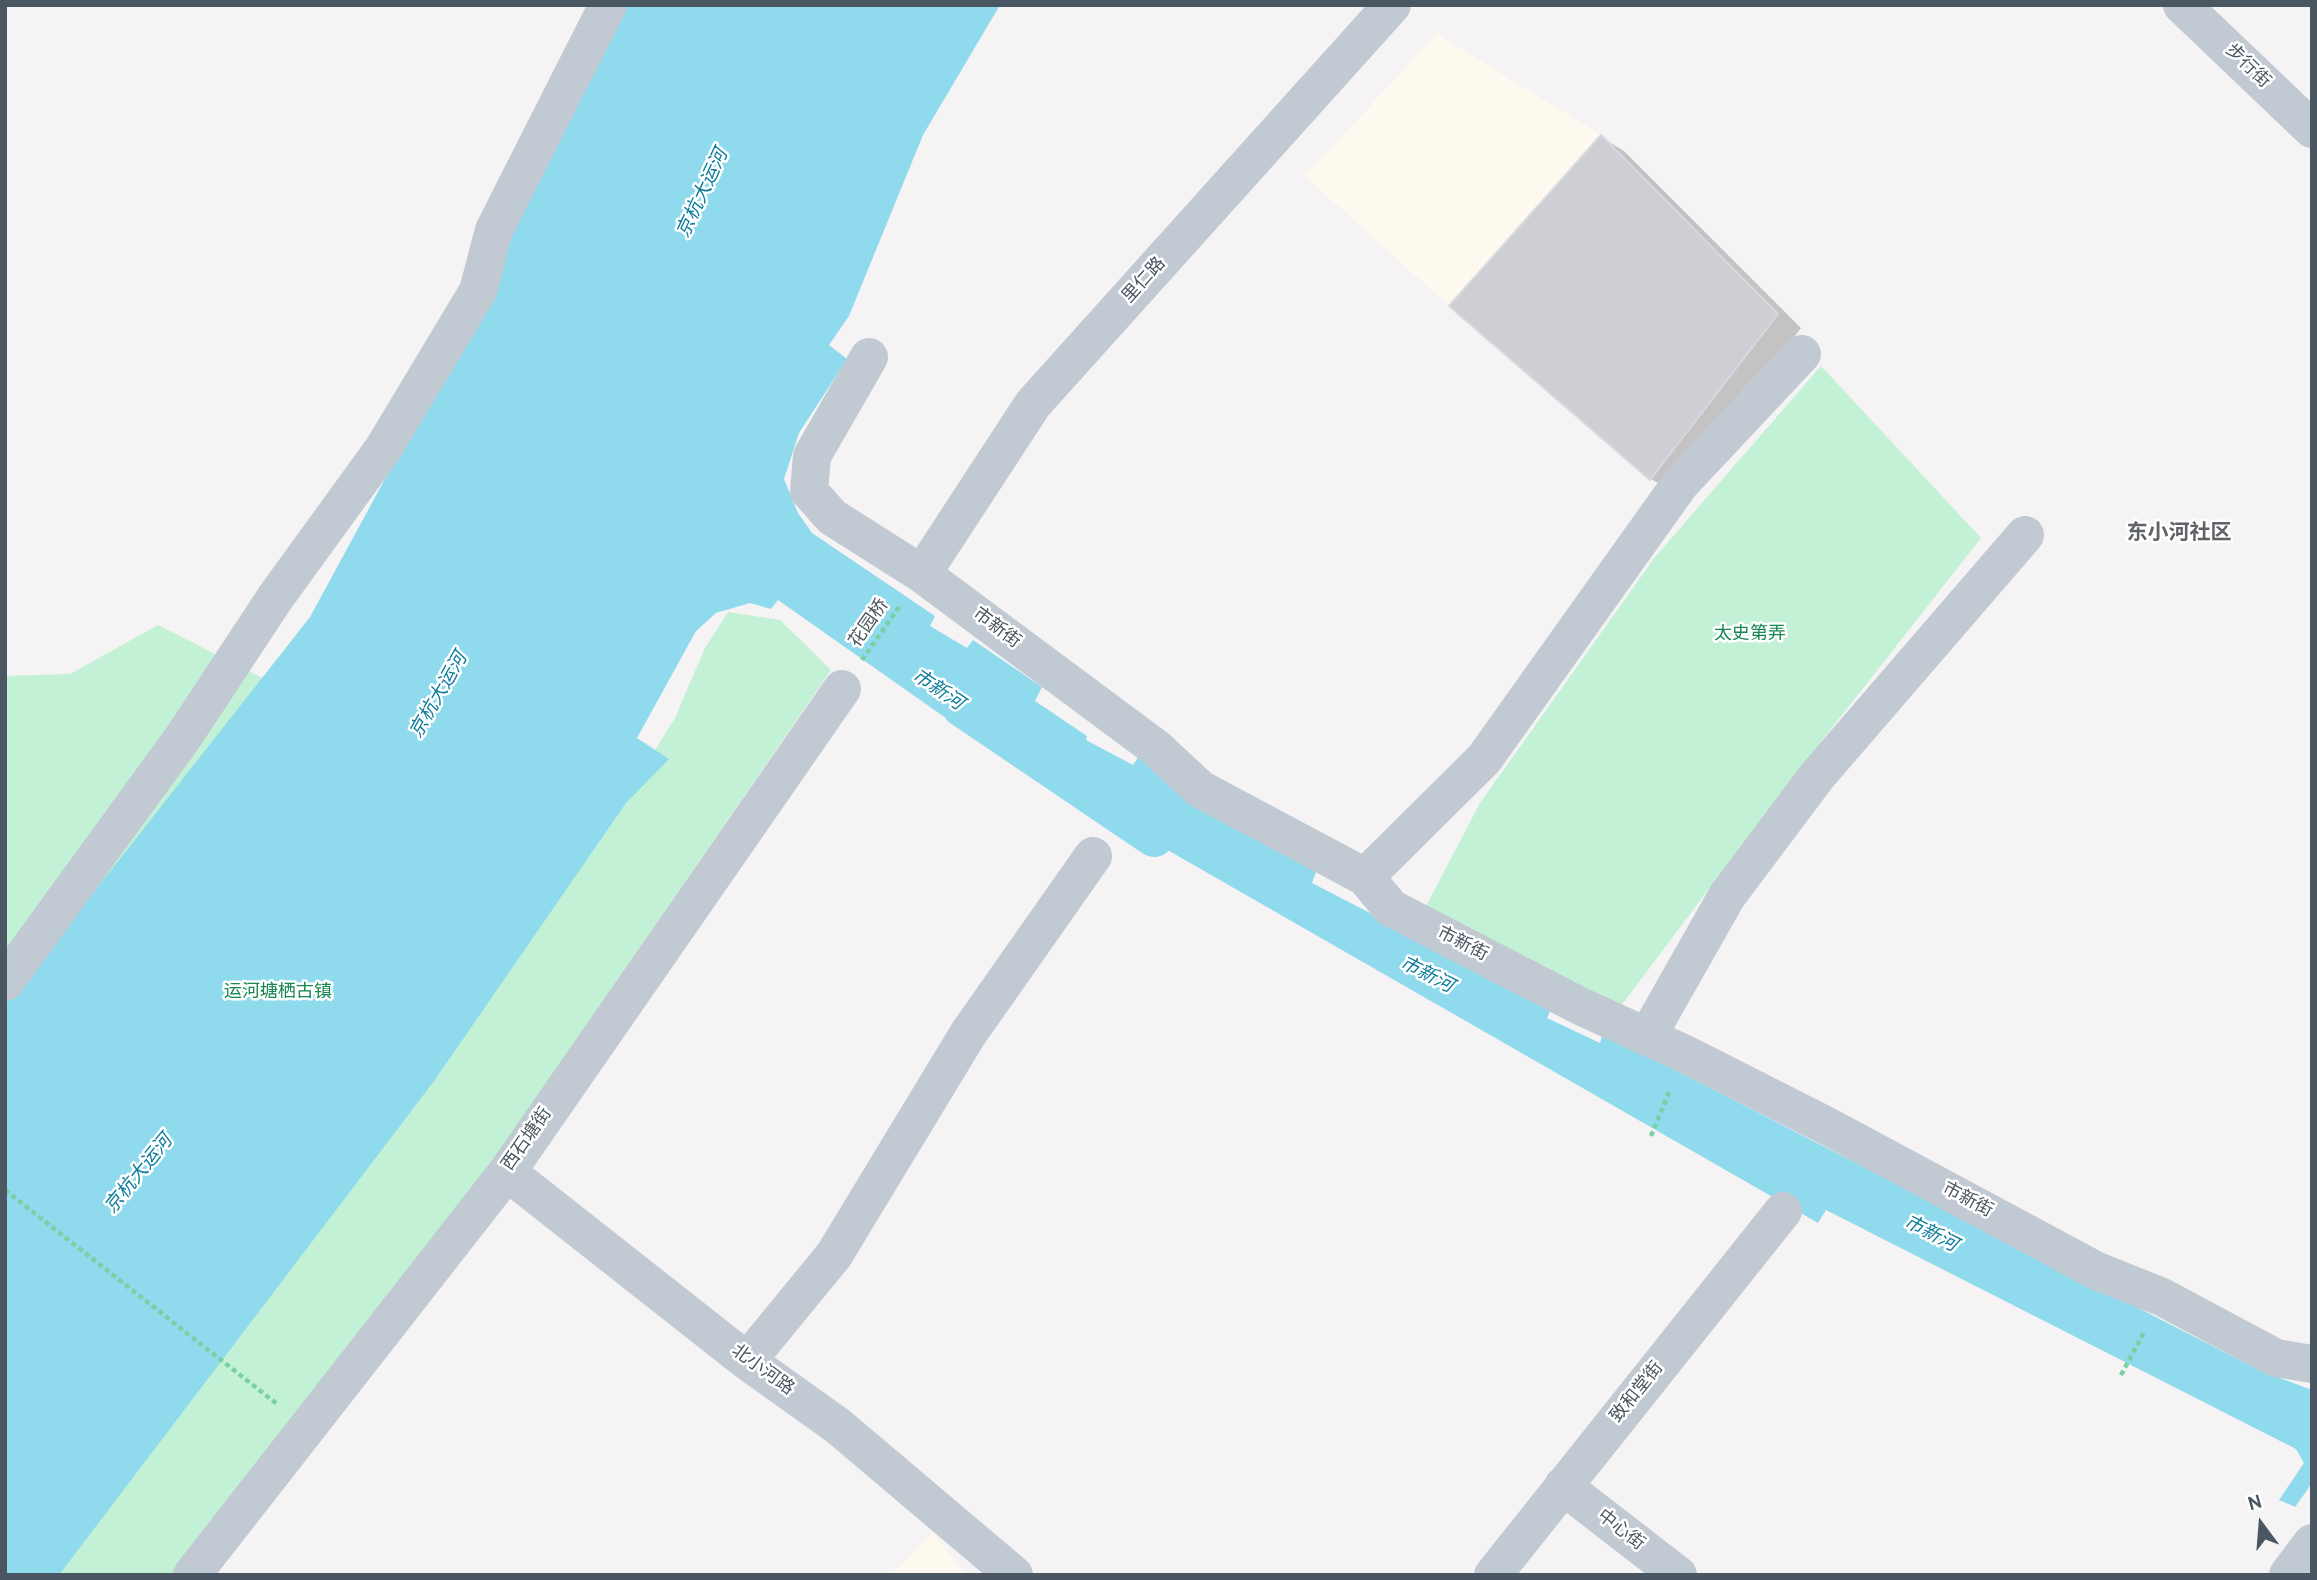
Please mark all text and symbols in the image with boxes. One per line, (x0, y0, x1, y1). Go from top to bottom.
street label: 步行街 (2220, 40, 2274, 94)
water label: 京杭大运河 (674, 146, 734, 242)
street label: 里仁路 (1119, 254, 1171, 308)
district label: 东小河社区 (2127, 522, 2231, 548)
street label: 花园桥 (846, 596, 894, 652)
street label: 市新街 (968, 604, 1024, 654)
park label: 太史第弄 (1714, 624, 1786, 646)
water label: 京杭大运河 (406, 649, 474, 743)
water label: 市新河 (907, 666, 967, 716)
street label: 市新街 (1433, 923, 1491, 967)
water label: 市新河 (1395, 953, 1457, 999)
park label: 运河·塘栖古镇 (224, 982, 332, 1004)
street label: 西石塘街 (499, 1104, 557, 1176)
water label: 京杭大运河 (101, 1131, 179, 1219)
street label: 市新街 (1938, 1179, 1996, 1223)
water label: 市新河 (1899, 1212, 1961, 1258)
street label: 北小河路 (727, 1341, 797, 1401)
street label: 致和堂街 (1607, 1358, 1669, 1428)
north arrow (2226, 1489, 2296, 1559)
text: N (2245, 1490, 2265, 1517)
street label: 中心街 (1592, 1506, 1648, 1556)

